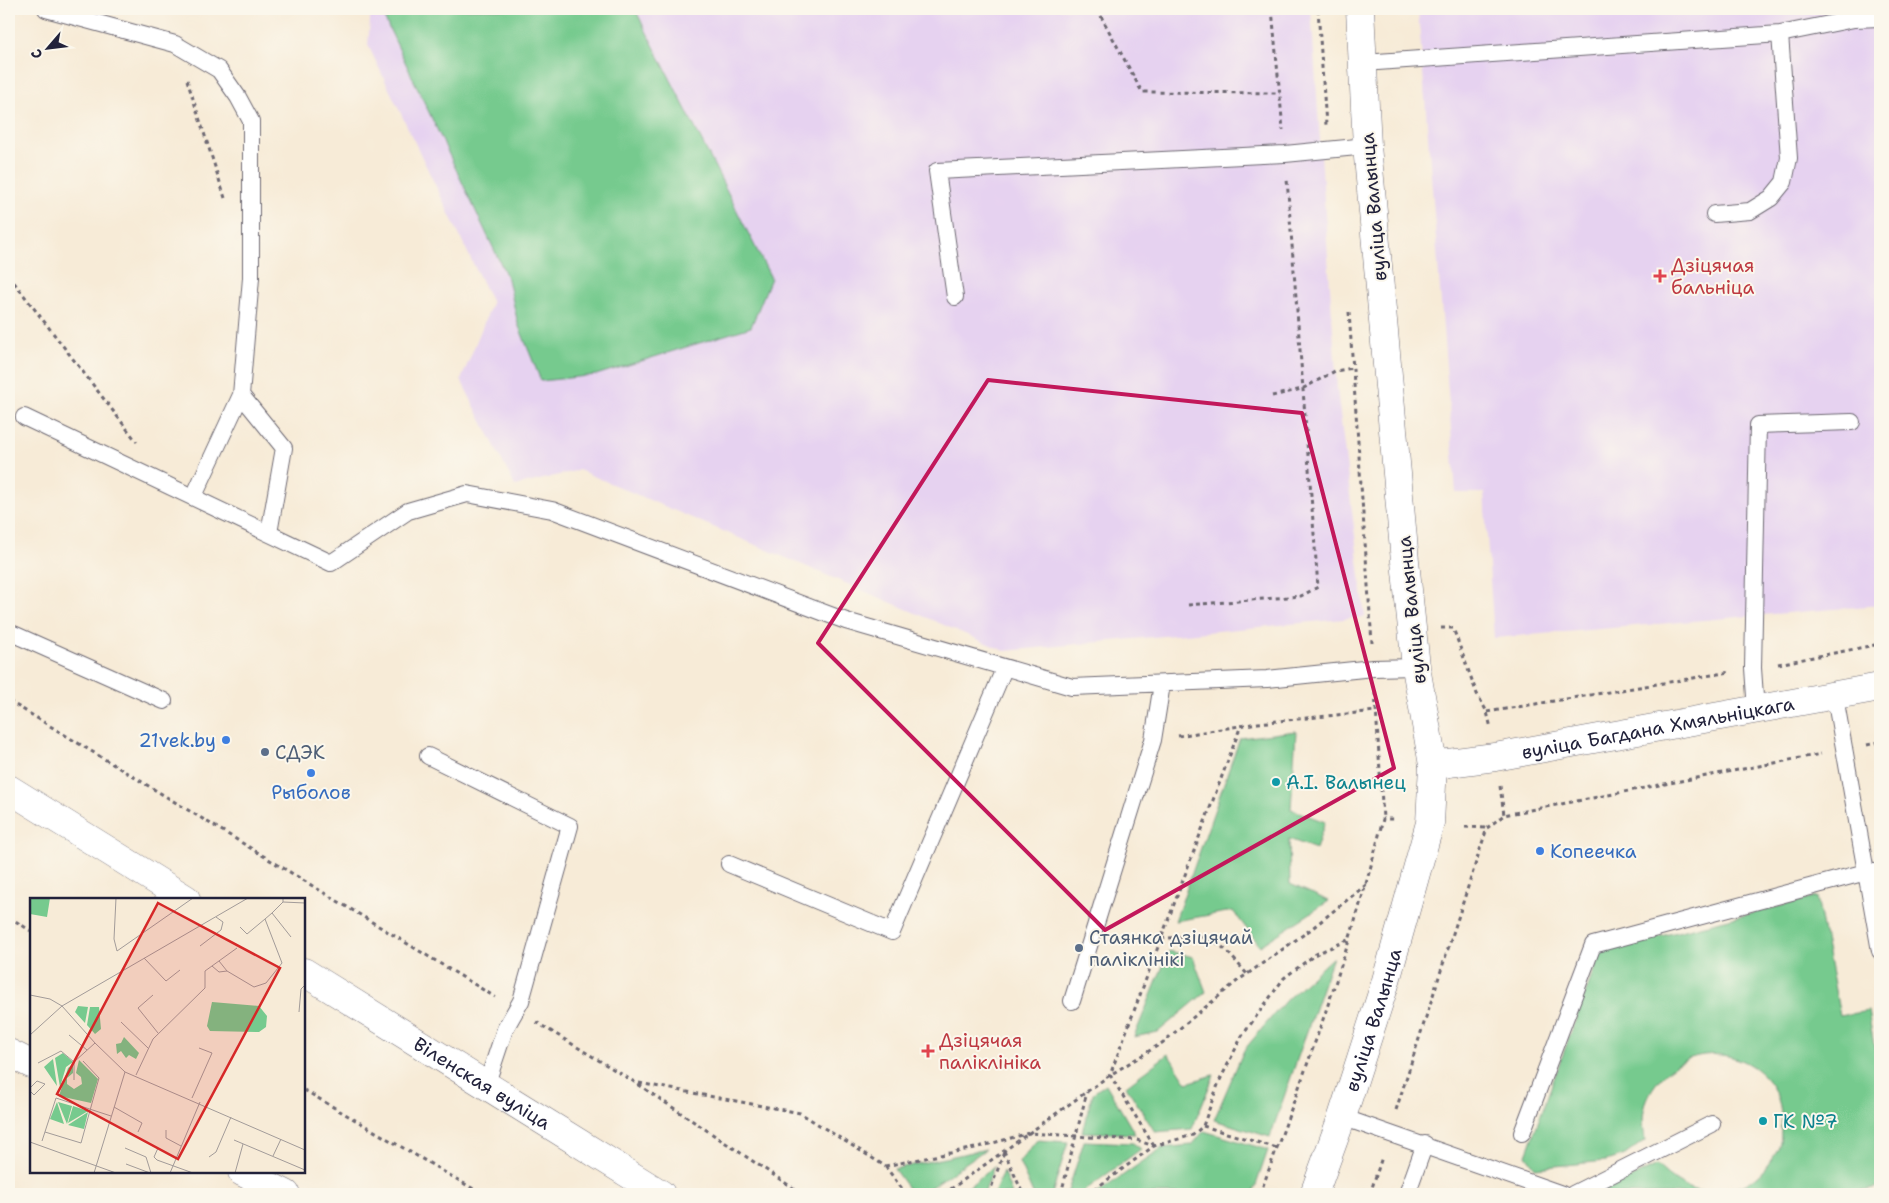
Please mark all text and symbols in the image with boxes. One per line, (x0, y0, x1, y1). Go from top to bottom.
north arrow (22, 22, 72, 72)
text: С (27, 46, 46, 62)
street label: вуліца Валынца (1355, 132, 1392, 282)
place label: Дзіцячая бальніца (1671, 253, 1755, 300)
marker: Дзіцячая бальніца (1653, 269, 1667, 283)
street label: вуліца Валынца (1391, 534, 1432, 685)
street label: вуліца Багдана Хмяльніцкага (1520, 691, 1796, 765)
place label: 21vek.by (138, 728, 216, 753)
marker: 21vek.by (220, 734, 232, 746)
place label: СДЭК (275, 740, 325, 765)
marker: СДЭК (259, 746, 271, 758)
marker: Рыболов (305, 767, 317, 779)
place label: А.І. Валынец (1286, 770, 1406, 795)
marker: А.І. Валынец (1270, 776, 1282, 788)
place label: Рыболов (271, 780, 351, 805)
place label: Копеечка (1550, 839, 1637, 864)
marker: Копеечка (1534, 845, 1546, 857)
inset map (30, 898, 305, 1173)
place label: Стаянка дзіцячай паліклінікі (1089, 925, 1253, 972)
marker: Стаянка дзіцячай паліклінікі (1073, 942, 1085, 954)
street label: вуліца Валынца (1339, 945, 1407, 1095)
place label: Дзіцячая паліклініка (939, 1028, 1041, 1075)
street label: Віленская вуліца (409, 1031, 555, 1135)
marker: Дзіцячая паліклініка (921, 1044, 935, 1058)
place label: ГК №7 (1773, 1109, 1838, 1134)
marker: ГК №7 (1757, 1115, 1769, 1127)

